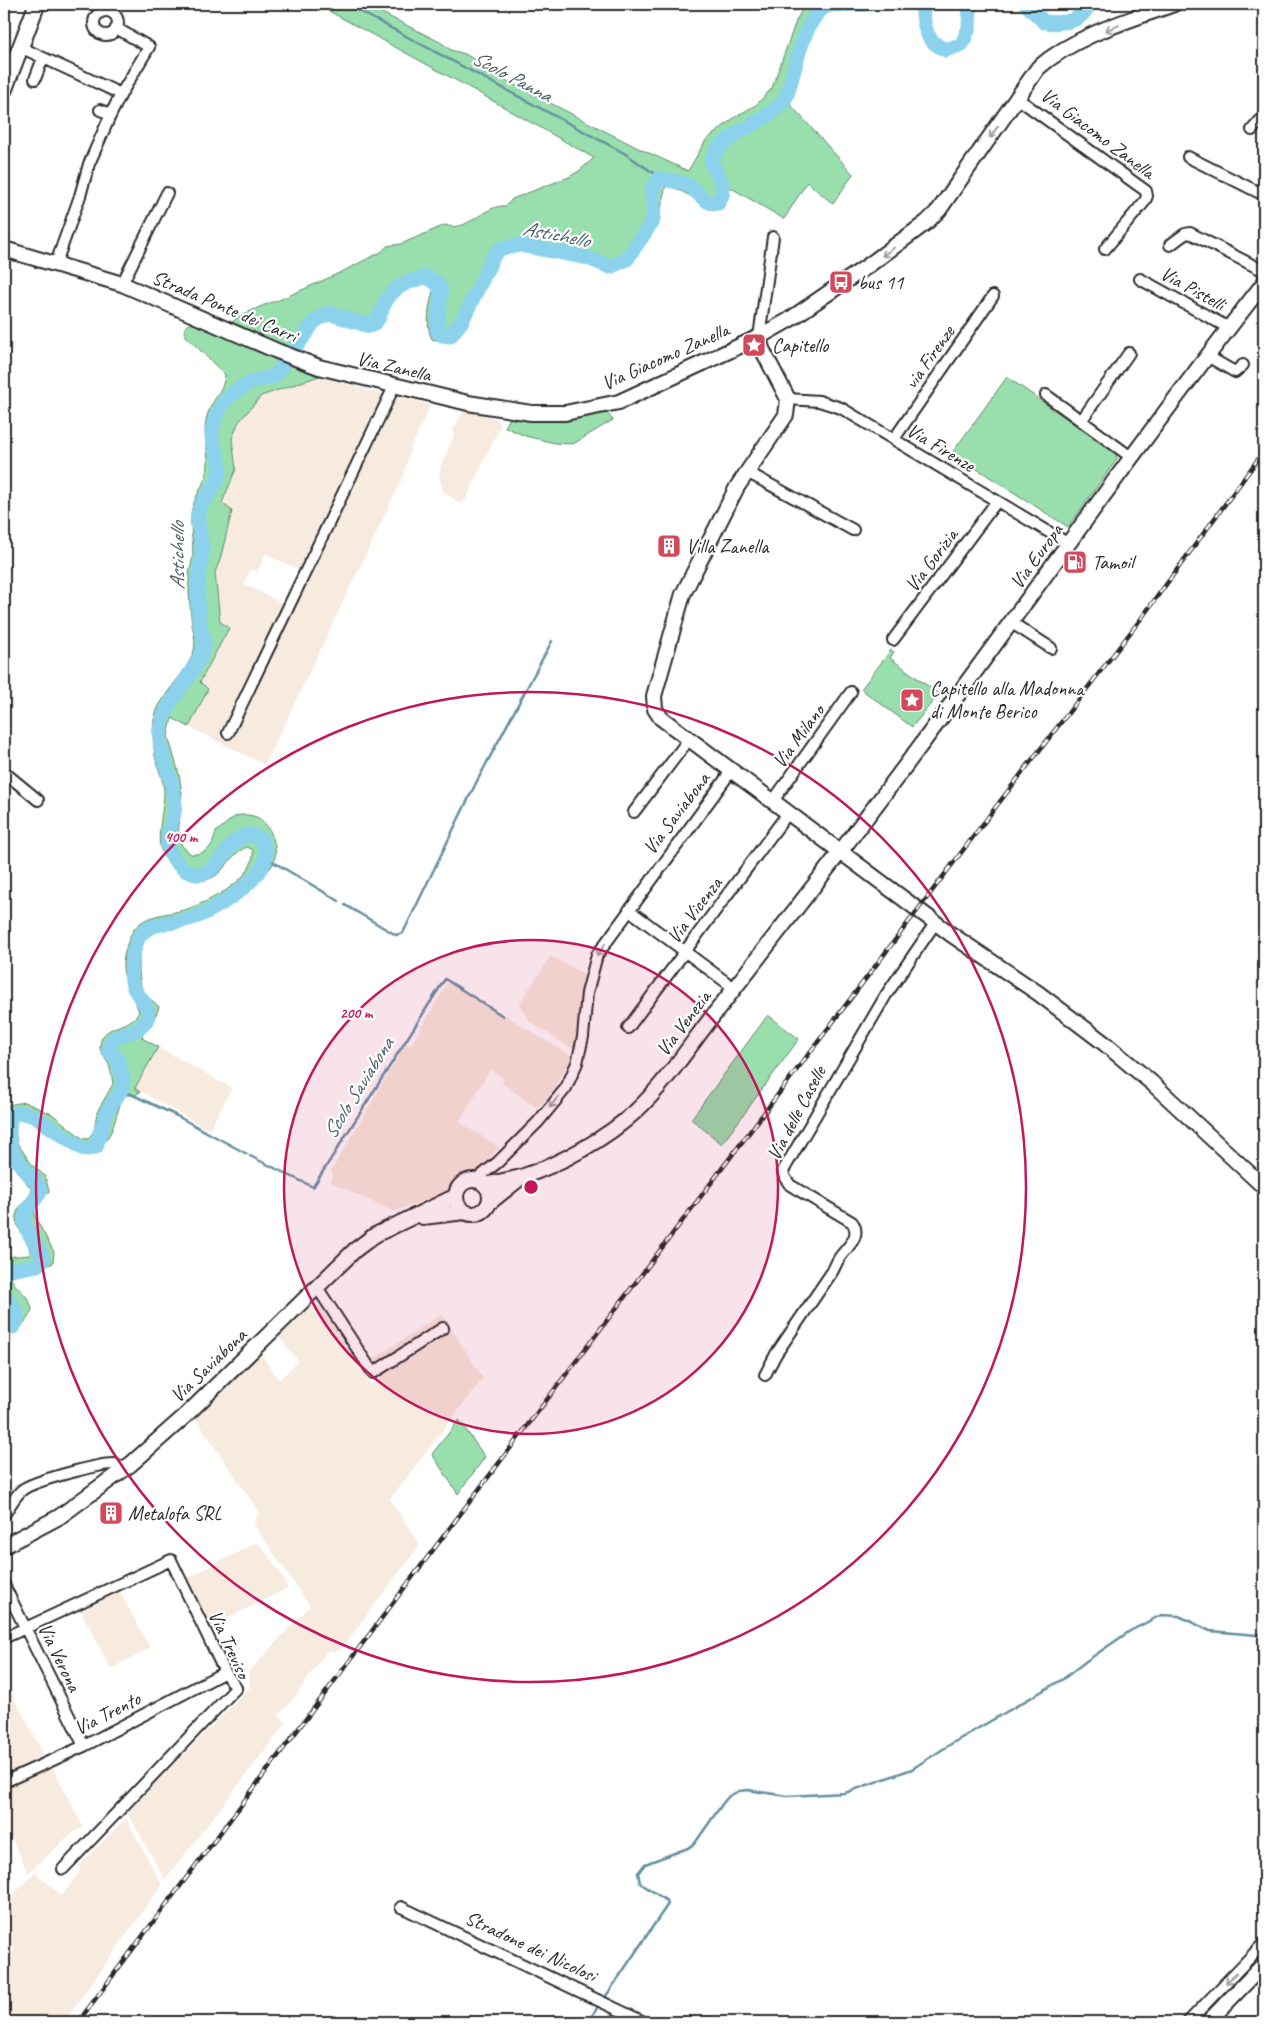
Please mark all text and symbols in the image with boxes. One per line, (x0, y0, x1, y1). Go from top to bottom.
one-way arrow (1105, 23, 1120, 33)
water label: Scolo Panna (468, 44, 558, 109)
street label: Via Giacomo Zanella (1036, 82, 1161, 186)
one-way arrow (989, 125, 1000, 139)
water label: Astichello (520, 215, 594, 254)
one-way arrow (881, 247, 895, 257)
street label: Via Pistelli (1156, 261, 1231, 317)
street label: Strada Ponte dei Carri (148, 265, 303, 349)
bus stop icon: bus 11 (828, 269, 854, 295)
place label: bus 11 (858, 270, 905, 295)
street label: Via Giacomo Zanella (598, 317, 734, 396)
street label: via Firenze (899, 320, 961, 394)
place icon: Capitello (741, 332, 767, 358)
place label: Capitello (772, 333, 829, 358)
street label: Via Zanella (354, 346, 435, 388)
street label: Via Firenze (902, 417, 981, 478)
street label: Via Europa (1004, 517, 1069, 594)
water label: Astichello (164, 520, 190, 590)
street label: Via Gorizia (900, 522, 964, 597)
building icon: Villa Zanella (656, 533, 682, 559)
place label: Villa Zanella (686, 534, 770, 559)
fuel station icon: Tamoil (1062, 549, 1088, 575)
place label: Tamoil (1092, 550, 1137, 575)
place label: Capitello alla Madonna di Monte Berico (930, 676, 1085, 724)
place icon: Capitello alla Madonna di Monte Berico (899, 687, 925, 713)
street label: Via Milano (767, 698, 831, 773)
street label: Via Saviabona (637, 766, 716, 859)
text: 400 m (165, 828, 199, 847)
street label: Via Vicenza (661, 871, 729, 949)
one-way arrow (595, 943, 606, 957)
street label: Via Venezia (651, 984, 717, 1061)
text: 200 m (340, 1004, 374, 1023)
water label: Scolo Saviabona (317, 1031, 400, 1143)
street label: Via delle Caselle (761, 1061, 832, 1165)
one-way arrow (549, 1096, 560, 1109)
centre of rings (522, 1178, 540, 1196)
street label: Via Saviabona (165, 1322, 253, 1408)
building icon: Metalofa SRL (98, 1500, 124, 1526)
place label: Metalofa SRL (128, 1501, 222, 1526)
street label: Via Treviso (203, 1606, 257, 1684)
street label: Via Verona (32, 1619, 88, 1697)
street label: Via Trento (70, 1686, 145, 1741)
street label: Stradone dei Nicolosi (461, 1905, 603, 1989)
one-way arrow (1225, 1972, 1237, 1984)

